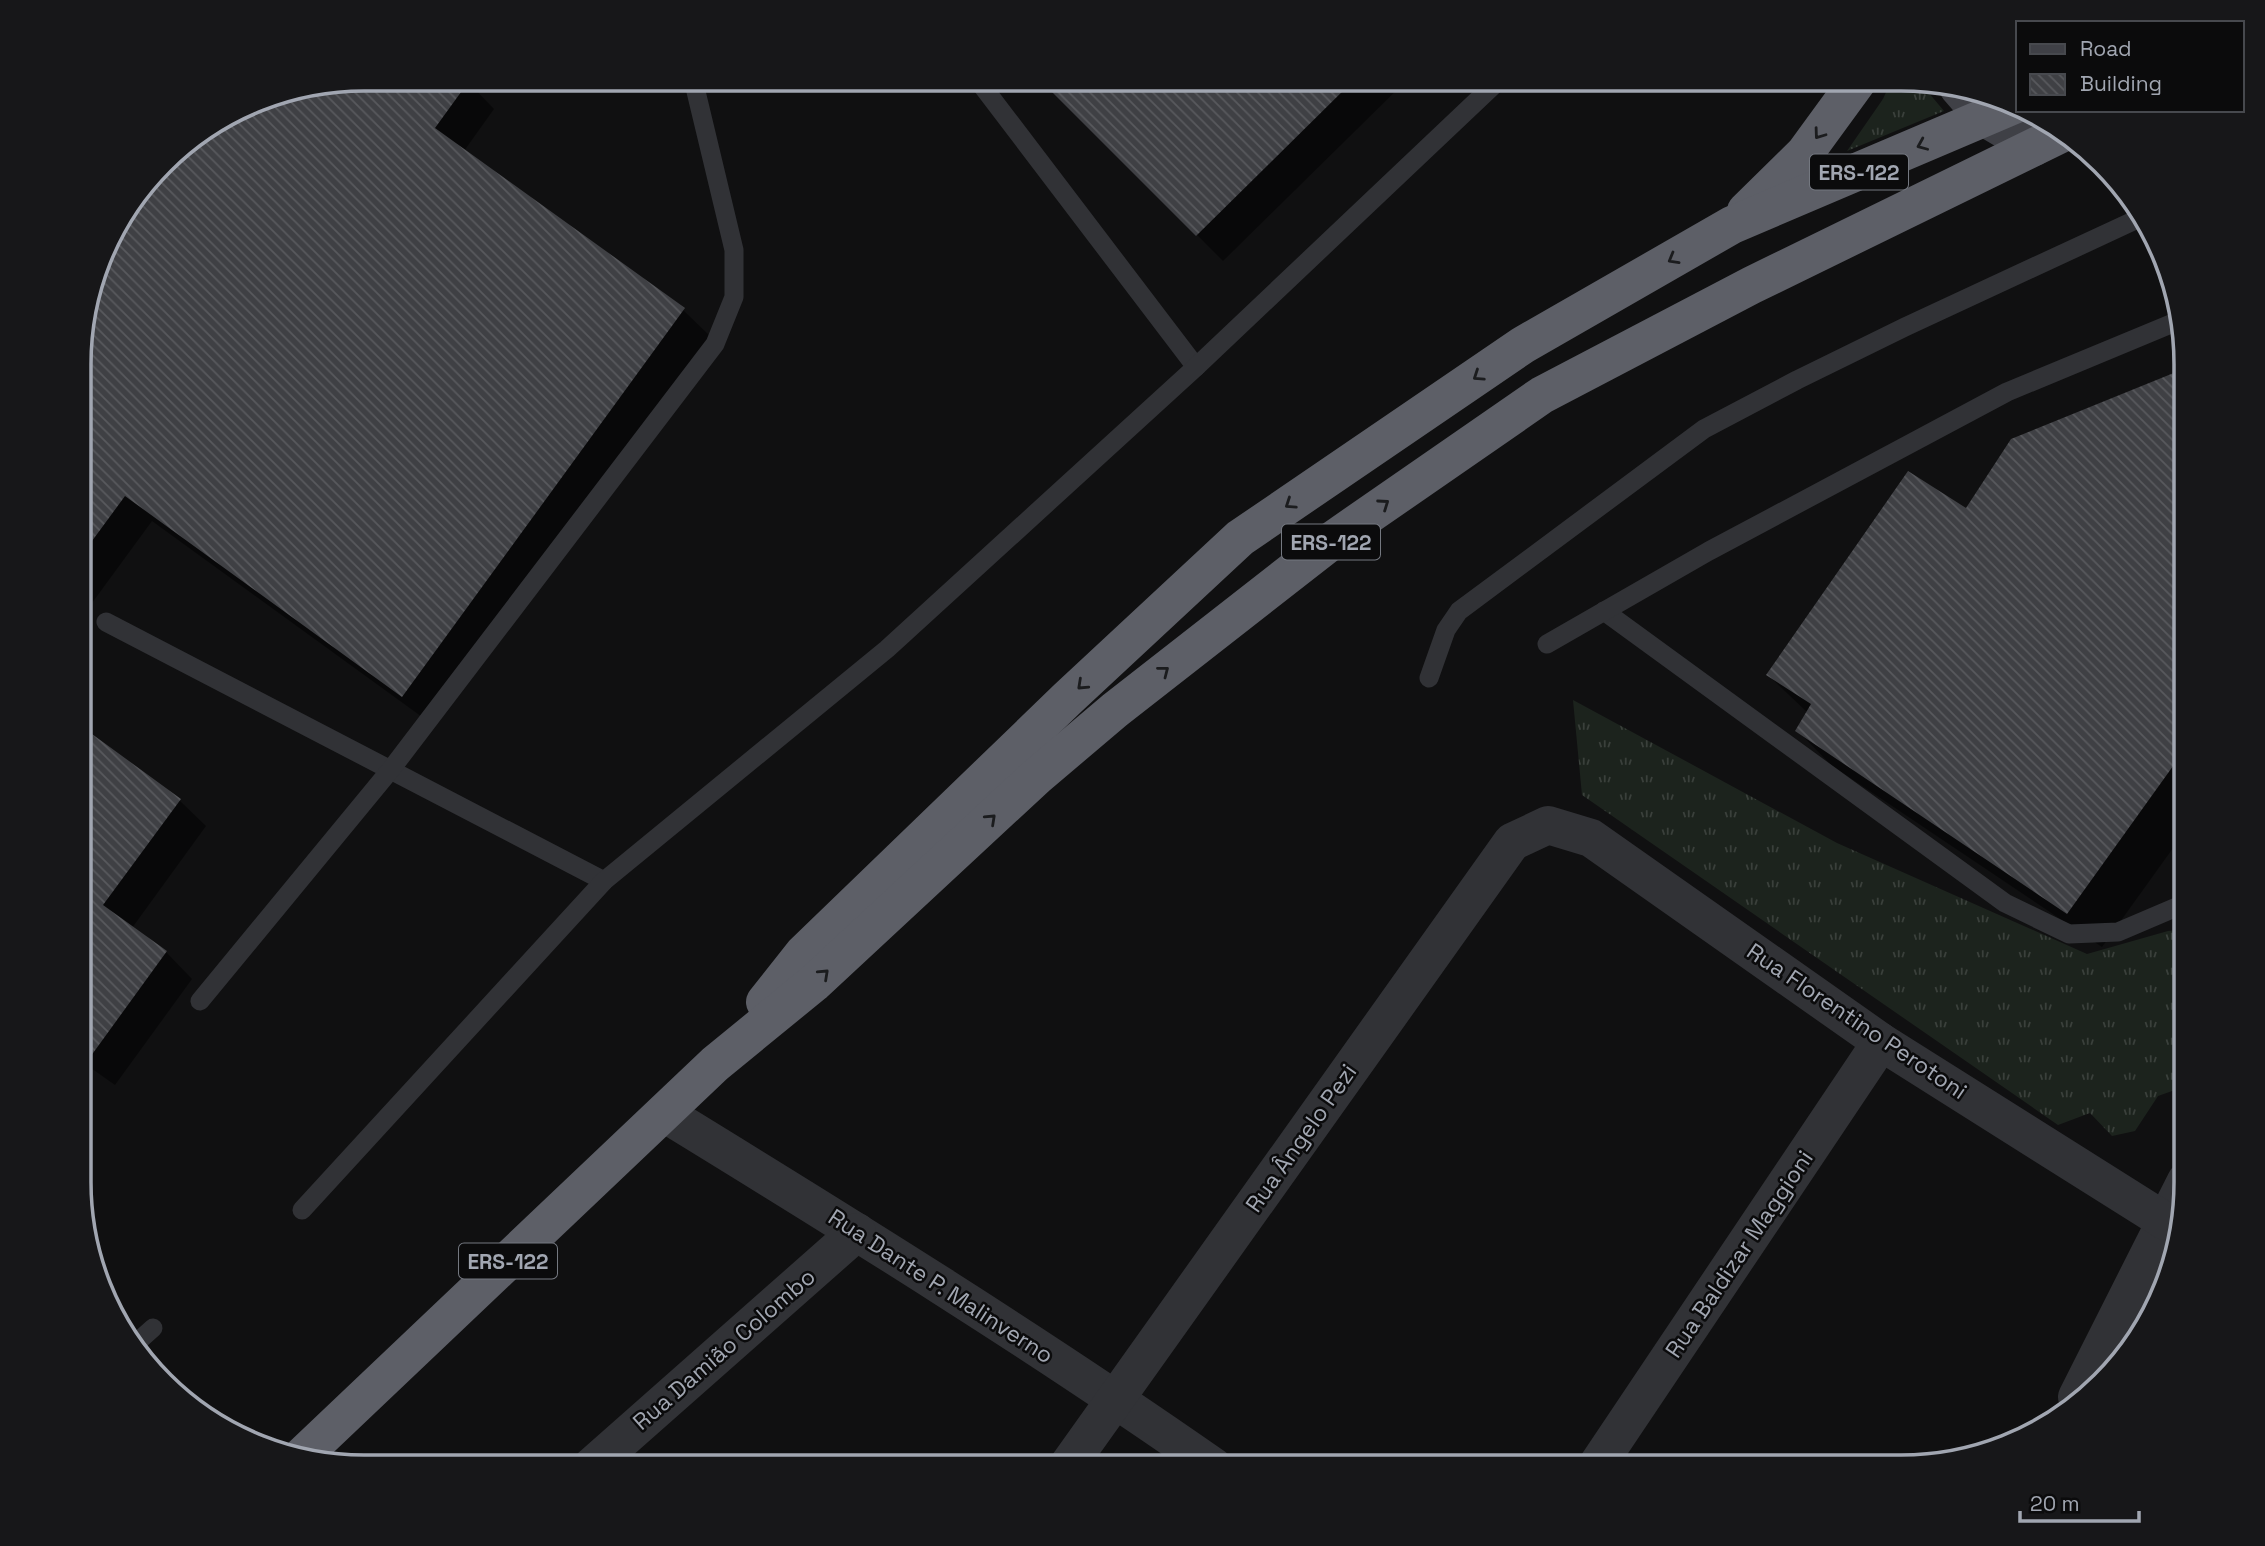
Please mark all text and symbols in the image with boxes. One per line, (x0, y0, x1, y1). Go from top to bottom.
legend (2016, 21, 2244, 112)
text: Road (2080, 35, 2132, 62)
text: Building (2080, 70, 2162, 97)
one-way arrow (1814, 127, 1827, 139)
one-way arrow (1917, 137, 1930, 151)
road number: ERS-122 (1810, 154, 1908, 190)
one-way arrow (1668, 251, 1680, 264)
one-way arrow (1473, 367, 1486, 380)
one-way arrow (1285, 496, 1298, 508)
one-way arrow (1376, 500, 1389, 512)
road number: ERS-122 (1282, 524, 1380, 560)
one-way arrow (1157, 667, 1169, 680)
one-way arrow (1077, 676, 1090, 689)
one-way arrow (983, 815, 996, 827)
street label: Rua Florentino Perotoni (1741, 936, 1973, 1106)
one-way arrow (816, 969, 829, 982)
street label: Rua Ângelo Pezi (1239, 1058, 1363, 1218)
street label: Rua Baldizar Maggioni (1658, 1145, 1820, 1363)
street label: Rua Dante P. Malinverno (823, 1202, 1059, 1370)
road number: ERS-122 (459, 1244, 557, 1278)
street label: Rua Damião Colombo (627, 1261, 821, 1437)
scale bar (2020, 1480, 2139, 1524)
text: 20 m (2030, 1490, 2080, 1517)

